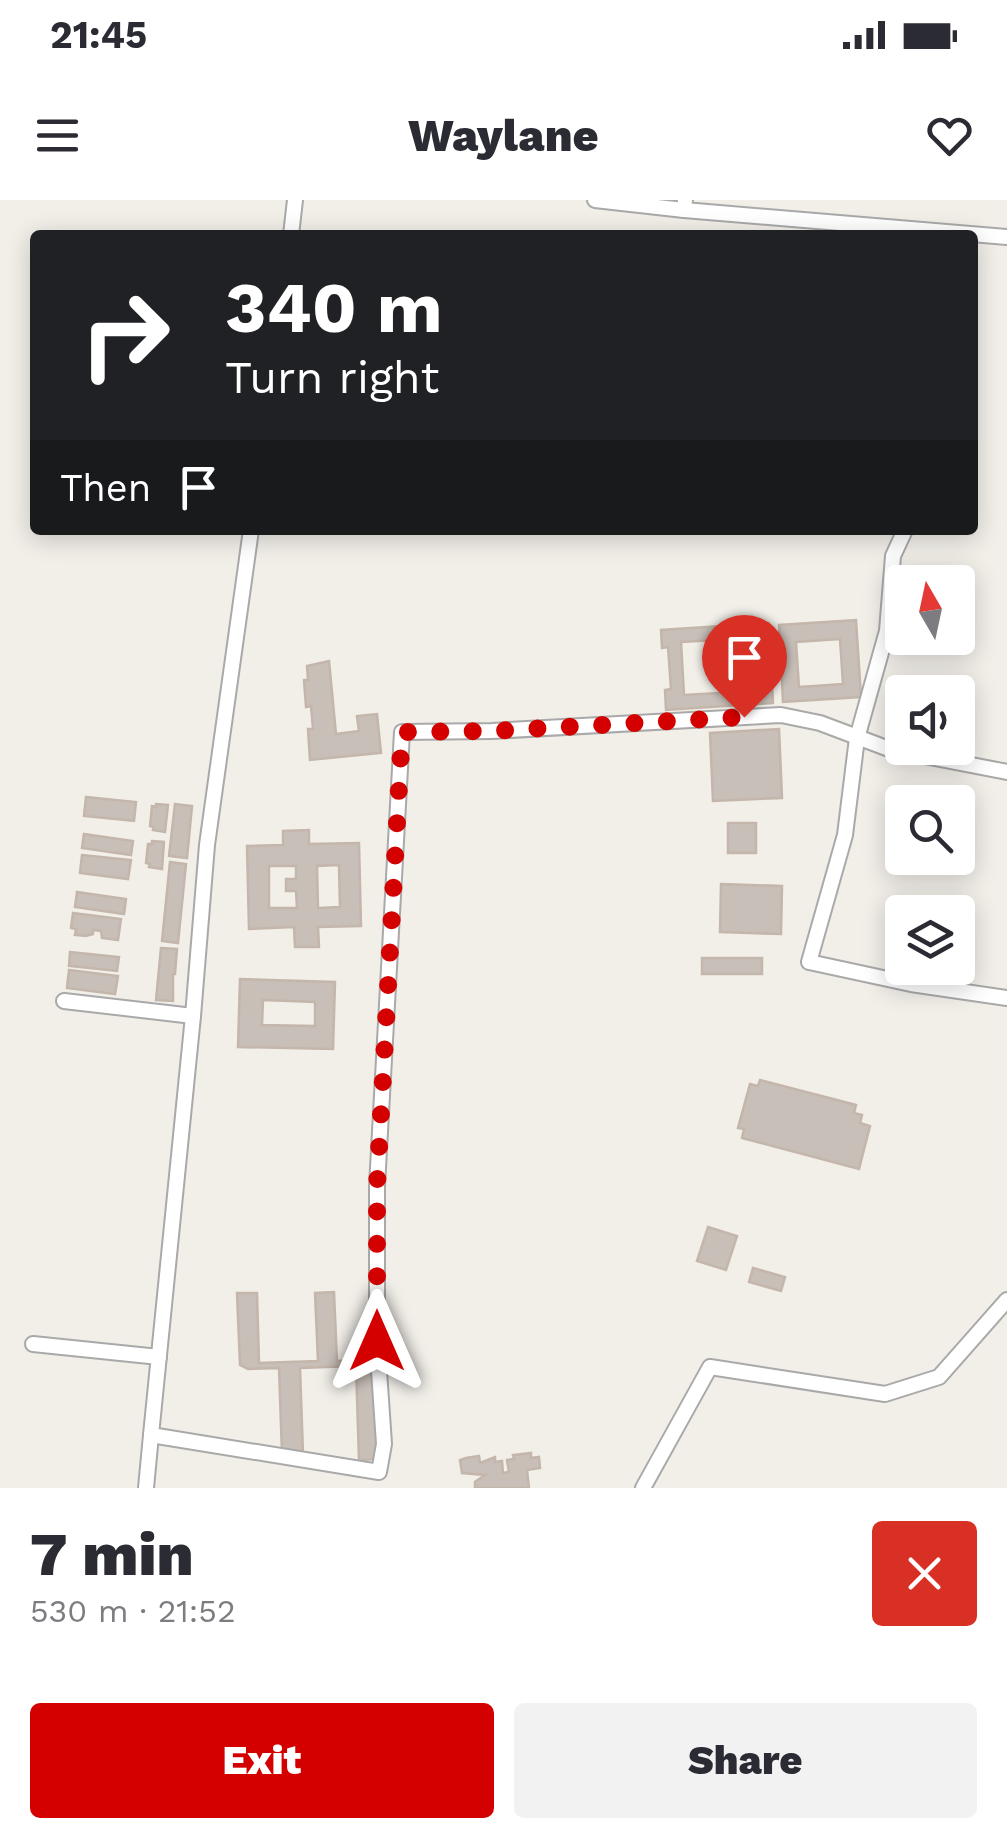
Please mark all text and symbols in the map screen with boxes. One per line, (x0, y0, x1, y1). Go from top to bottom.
text: 21:45 (50, 13, 147, 57)
icon: menu (30, 108, 85, 163)
icon: heart (922, 108, 977, 163)
text: Waylane (408, 109, 599, 162)
text: 340 m (225, 267, 443, 349)
icon: right (60, 270, 190, 400)
text: Turn right (225, 351, 439, 404)
icon: arrive (171, 460, 226, 515)
text: Then (60, 466, 151, 510)
north arrow (885, 565, 975, 655)
map controls (885, 565, 975, 985)
pin (702, 615, 787, 718)
icon: arrive (717, 630, 772, 685)
button: sound (885, 675, 975, 765)
button: search (885, 785, 975, 875)
button: layers (885, 895, 975, 985)
position arrow (325, 1289, 429, 1393)
text: 7 min (30, 1519, 194, 1590)
button: close (872, 1521, 977, 1626)
text: 530 m · 21:52 (30, 1592, 236, 1630)
button: Exit (30, 1703, 494, 1818)
button: Share (514, 1703, 977, 1818)

